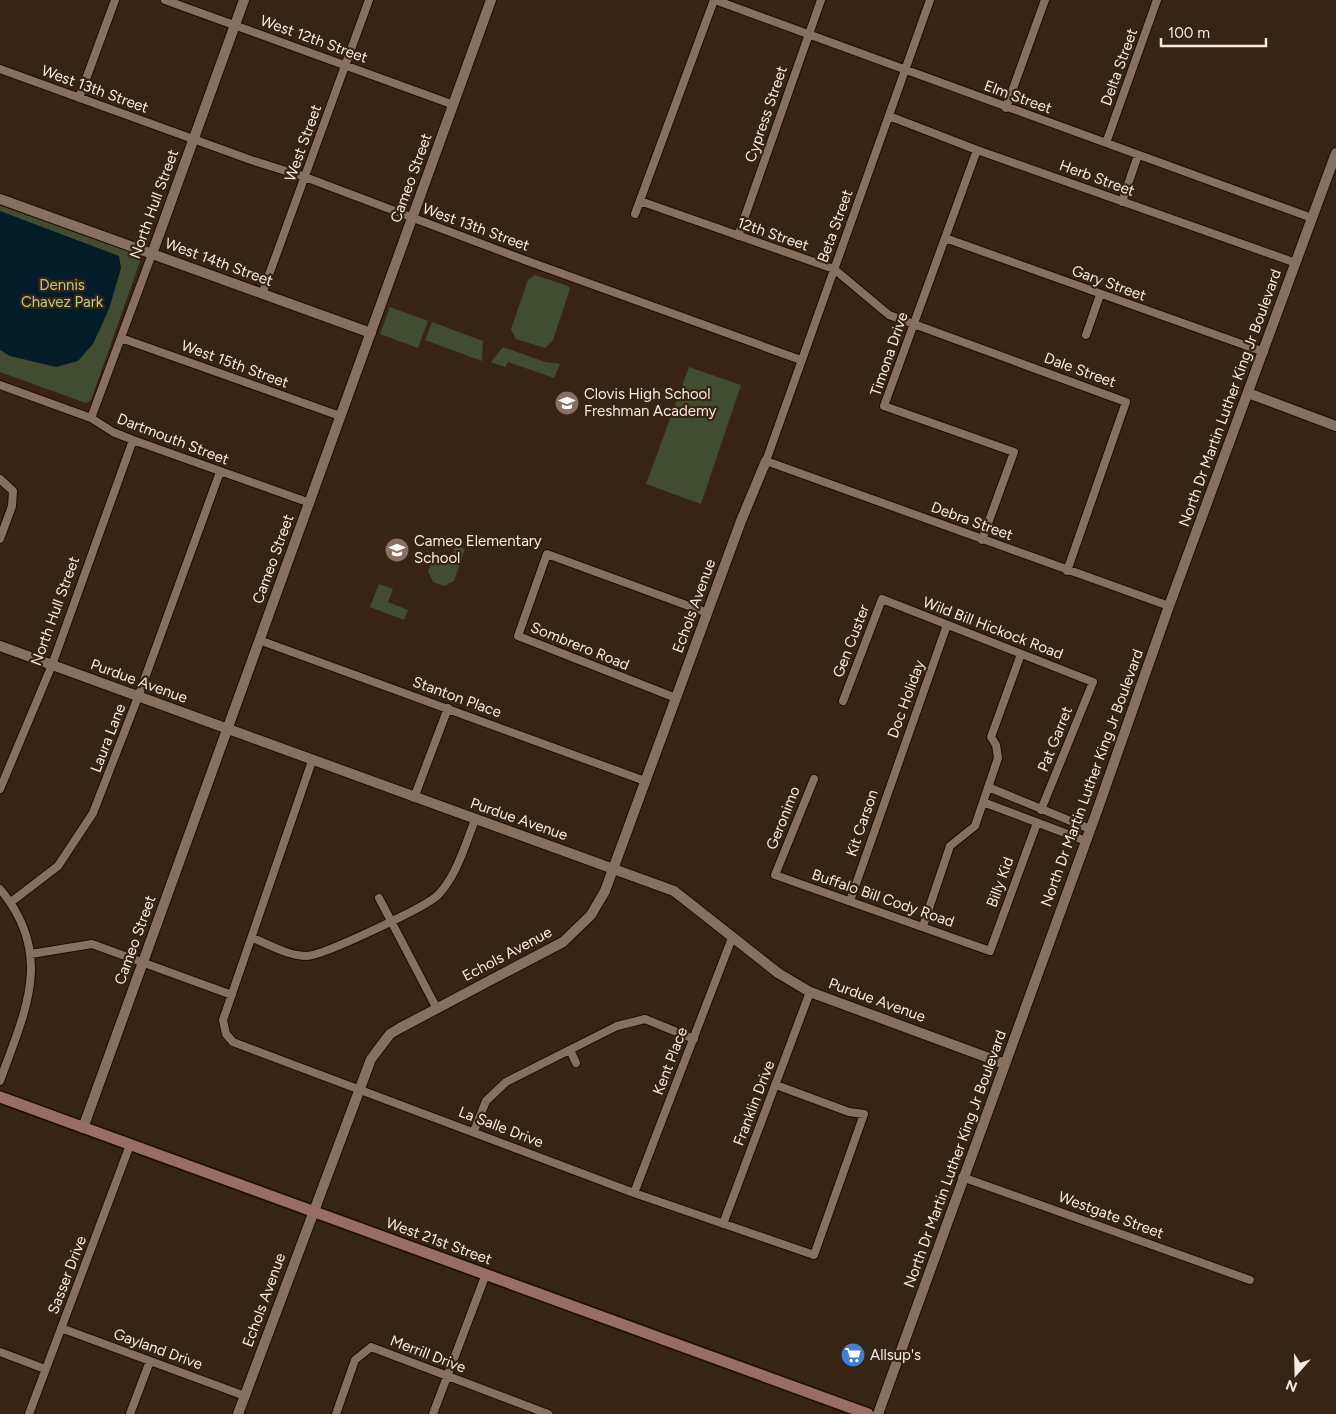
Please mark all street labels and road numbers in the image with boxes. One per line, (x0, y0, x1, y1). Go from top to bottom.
street label: West 12th Street (258, 11, 370, 67)
street label: Delta Street (1097, 26, 1141, 108)
street label: West 13th Street (39, 61, 151, 117)
street label: Cypress Street (741, 63, 791, 164)
street label: Elm Street (982, 76, 1055, 118)
street label: West Street (281, 102, 325, 184)
street label: Cameo Street (386, 131, 436, 225)
street label: North Hull Street (126, 147, 182, 261)
street label: Herb Street (1057, 156, 1138, 200)
street label: Beta Street (813, 187, 857, 265)
street label: West 13th Street (420, 199, 532, 255)
street label: 12th Street (735, 213, 811, 255)
street label: West 14th Street (163, 234, 276, 290)
street label: Gary Street (1069, 261, 1149, 305)
street label: North Dr Martin Luther King Jr Boulevard (1175, 267, 1285, 529)
street label: Timona Drive (866, 310, 912, 398)
street label: West 15th Street (179, 336, 291, 392)
street label: Dale Street (1042, 349, 1119, 391)
street label: Dartmouth Street (115, 409, 232, 469)
street label: Debra Street (929, 498, 1016, 544)
street label: Cameo Street (248, 512, 298, 606)
street label: North Hull Street (27, 554, 83, 668)
street label: Echols Avenue (669, 557, 719, 655)
street label: Wild Bill Hickock Road (920, 593, 1066, 663)
street label: Gen Custer (829, 602, 873, 680)
street label: Sombrero Road (528, 618, 632, 674)
street label: North Dr Martin Luther King Jr Boulevard (1037, 647, 1147, 909)
street label: Purdue Avenue (88, 655, 190, 707)
street label: Doc Holiday (884, 657, 928, 741)
street label: Stanton Place (410, 673, 504, 721)
street label: Laura Lane (87, 701, 129, 775)
street label: Pat Garret (1034, 704, 1076, 774)
street label: Geronimo (762, 783, 804, 852)
street label: Kit Carson (842, 787, 882, 859)
street label: Purdue Avenue (468, 794, 570, 844)
street label: Billy Kid (983, 854, 1017, 910)
street label: Buffalo Bill Cody Road (809, 865, 957, 931)
street label: Cameo Street (110, 893, 160, 987)
street label: Echols Avenue (459, 923, 555, 985)
street label: Purdue Avenue (826, 974, 928, 1026)
street label: Kent Place (649, 1025, 691, 1097)
street label: North Dr Martin Luther King Jr Boulevard (900, 1028, 1010, 1290)
street label: Franklin Drive (729, 1058, 779, 1148)
street label: La Salle Drive (456, 1103, 546, 1151)
street label: Westgate Street (1056, 1188, 1166, 1242)
street label: West 21st Street (384, 1214, 495, 1269)
street label: Sasser Drive (44, 1233, 90, 1317)
street label: Echols Avenue (239, 1251, 289, 1349)
street label: Gayland Drive (111, 1325, 205, 1373)
street label: Merrill Drive (388, 1331, 468, 1377)

